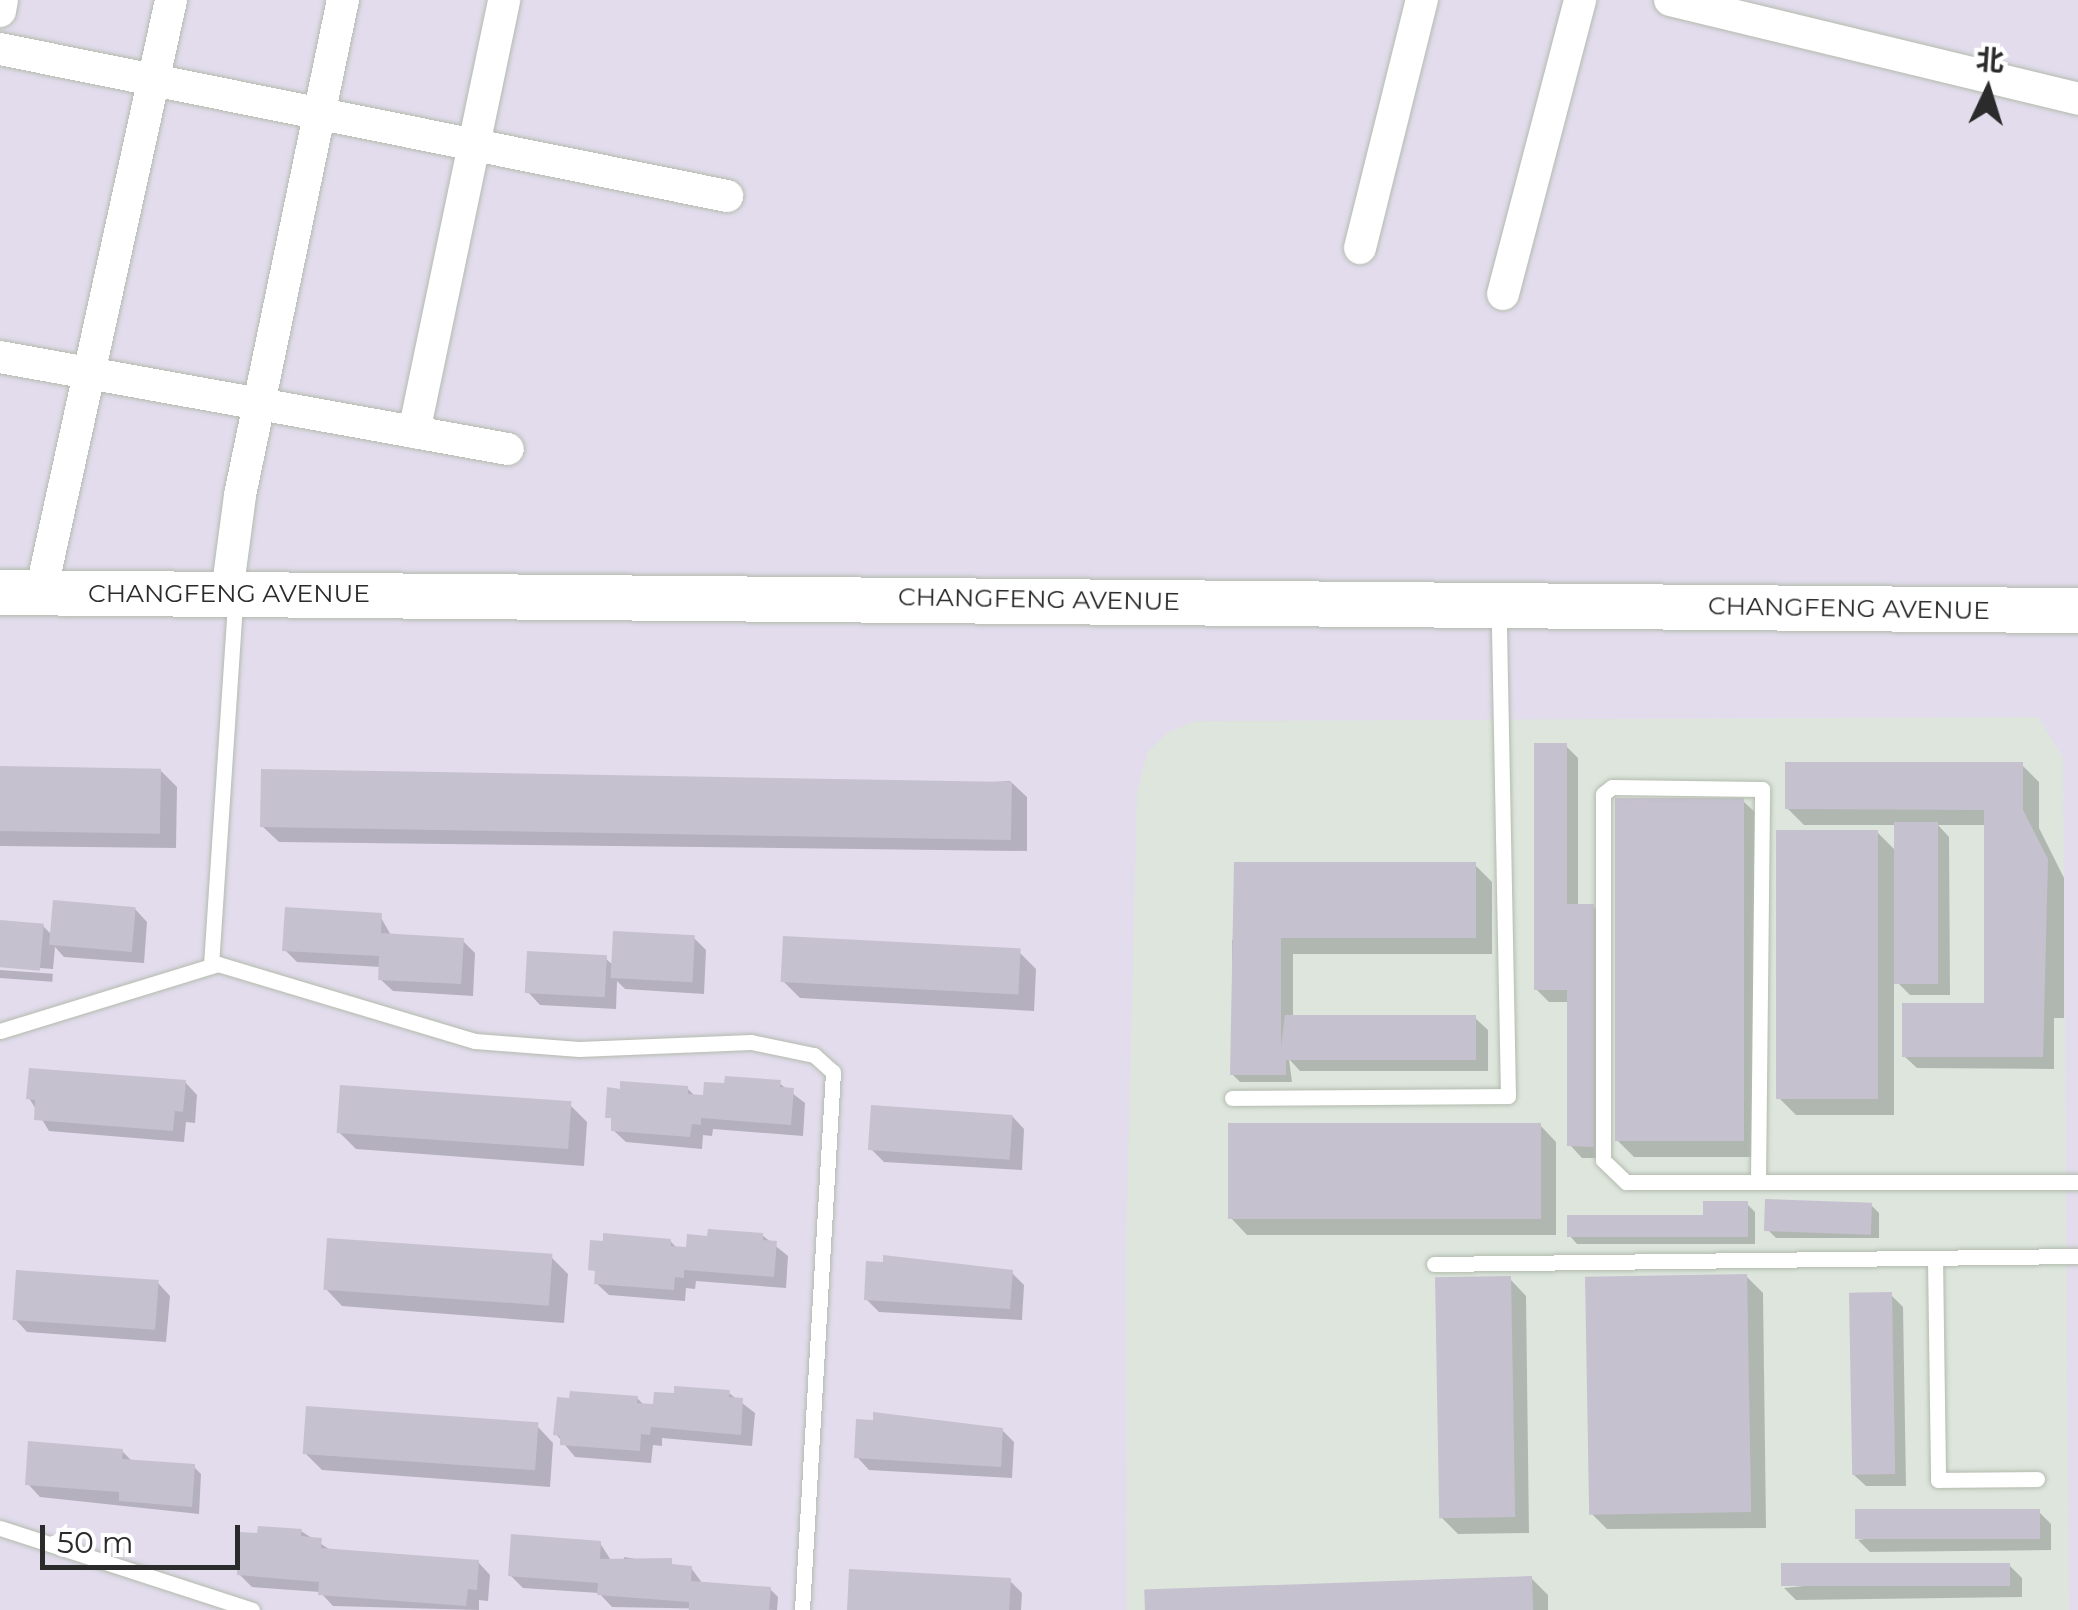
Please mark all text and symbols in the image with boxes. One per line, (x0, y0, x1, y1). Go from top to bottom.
north arrow (1938, 40, 2038, 140)
text: 北 (1975, 42, 2005, 78)
street label: CHANGFENG AVENUE (88, 578, 370, 608)
street label: CHANGFENG AVENUE (898, 582, 1180, 616)
street label: CHANGFENG AVENUE (1708, 591, 1990, 625)
scale bar (45, 1505, 245, 1567)
text: 50 m (57, 1524, 134, 1561)

